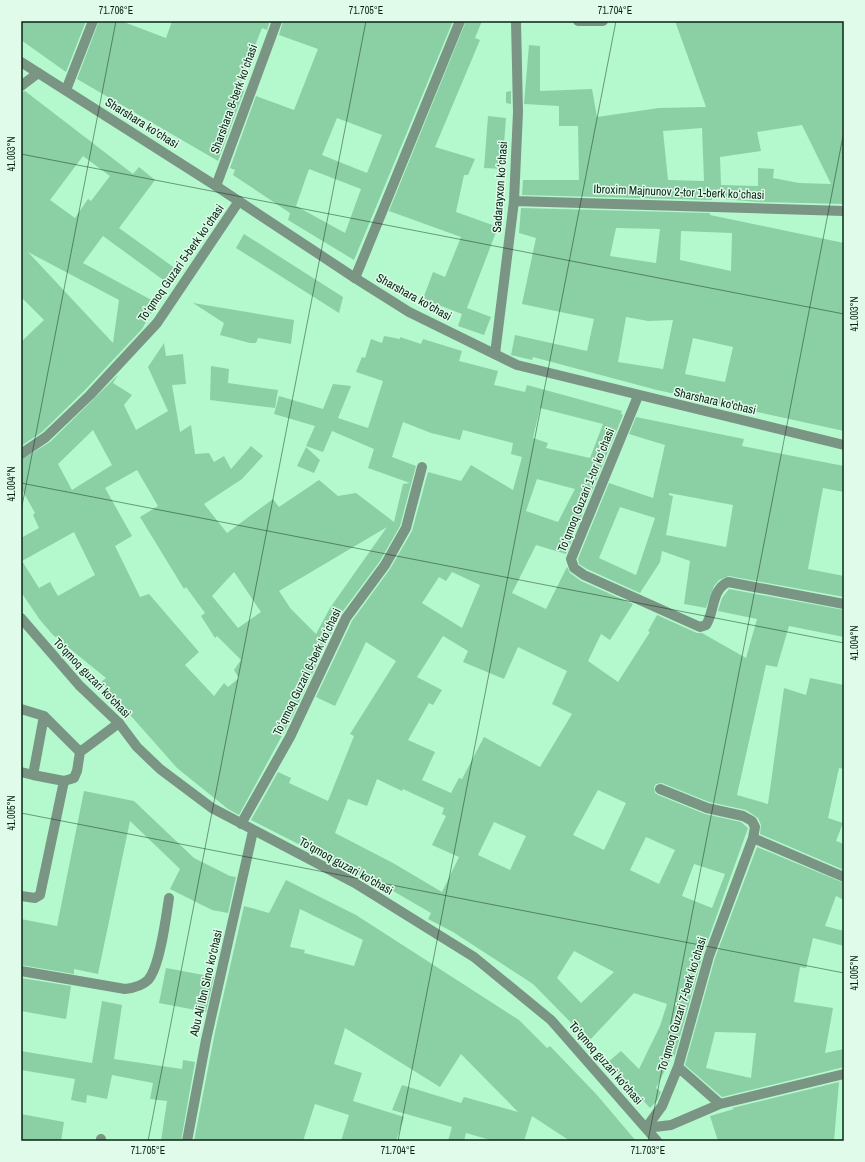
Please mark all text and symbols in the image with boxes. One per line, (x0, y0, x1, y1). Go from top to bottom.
text: 71.706°E (99, 4, 133, 17)
text: 71.705°E (349, 4, 383, 17)
text: 71.704°E (598, 4, 632, 17)
street label: Sharshara 8-berk koʻchasi (207, 42, 261, 156)
street label: Sharshara ko'chasi (102, 94, 182, 152)
text: 41.003°N (5, 136, 18, 172)
street label: Sadarayxon koʻchasi (489, 141, 511, 233)
street label: Ibroxim Majnunov 2-tor 1-berk koʻchasi (593, 181, 765, 203)
street label: Toʻqmoq Guzari 5-berk koʻchasi (134, 201, 228, 325)
street label: Sharshara ko'chasi (373, 270, 455, 324)
text: 41.003°N (848, 296, 861, 332)
street label: Sharshara ko'chasi (672, 384, 758, 418)
street label: Toʻqmoq Guzari 1-tor koʻchasi (554, 426, 618, 554)
text: 41.004°N (5, 466, 18, 502)
street label: Toʻqmoq Guzari 6-berk koʻchasi (269, 606, 345, 738)
text: 41.004°N (848, 625, 861, 661)
street label: To'qmoq guzari ko'chasi (50, 634, 134, 722)
text: 41.005°N (5, 795, 18, 831)
street label: To'qmoq guzari ko'chasi (296, 833, 396, 899)
street label: Abu Ali Ibn Sino ko'chasi (186, 928, 226, 1039)
street label: Toʻqmoq Guzari 7-berk koʻchasi (654, 935, 710, 1073)
text: 41.005°N (848, 955, 861, 991)
street label: To'qmoq guzari ko'chasi (565, 1018, 647, 1108)
text: 71.705°E (131, 1144, 165, 1157)
text: 71.704°E (381, 1144, 415, 1157)
text: 71.703°E (631, 1144, 665, 1157)

